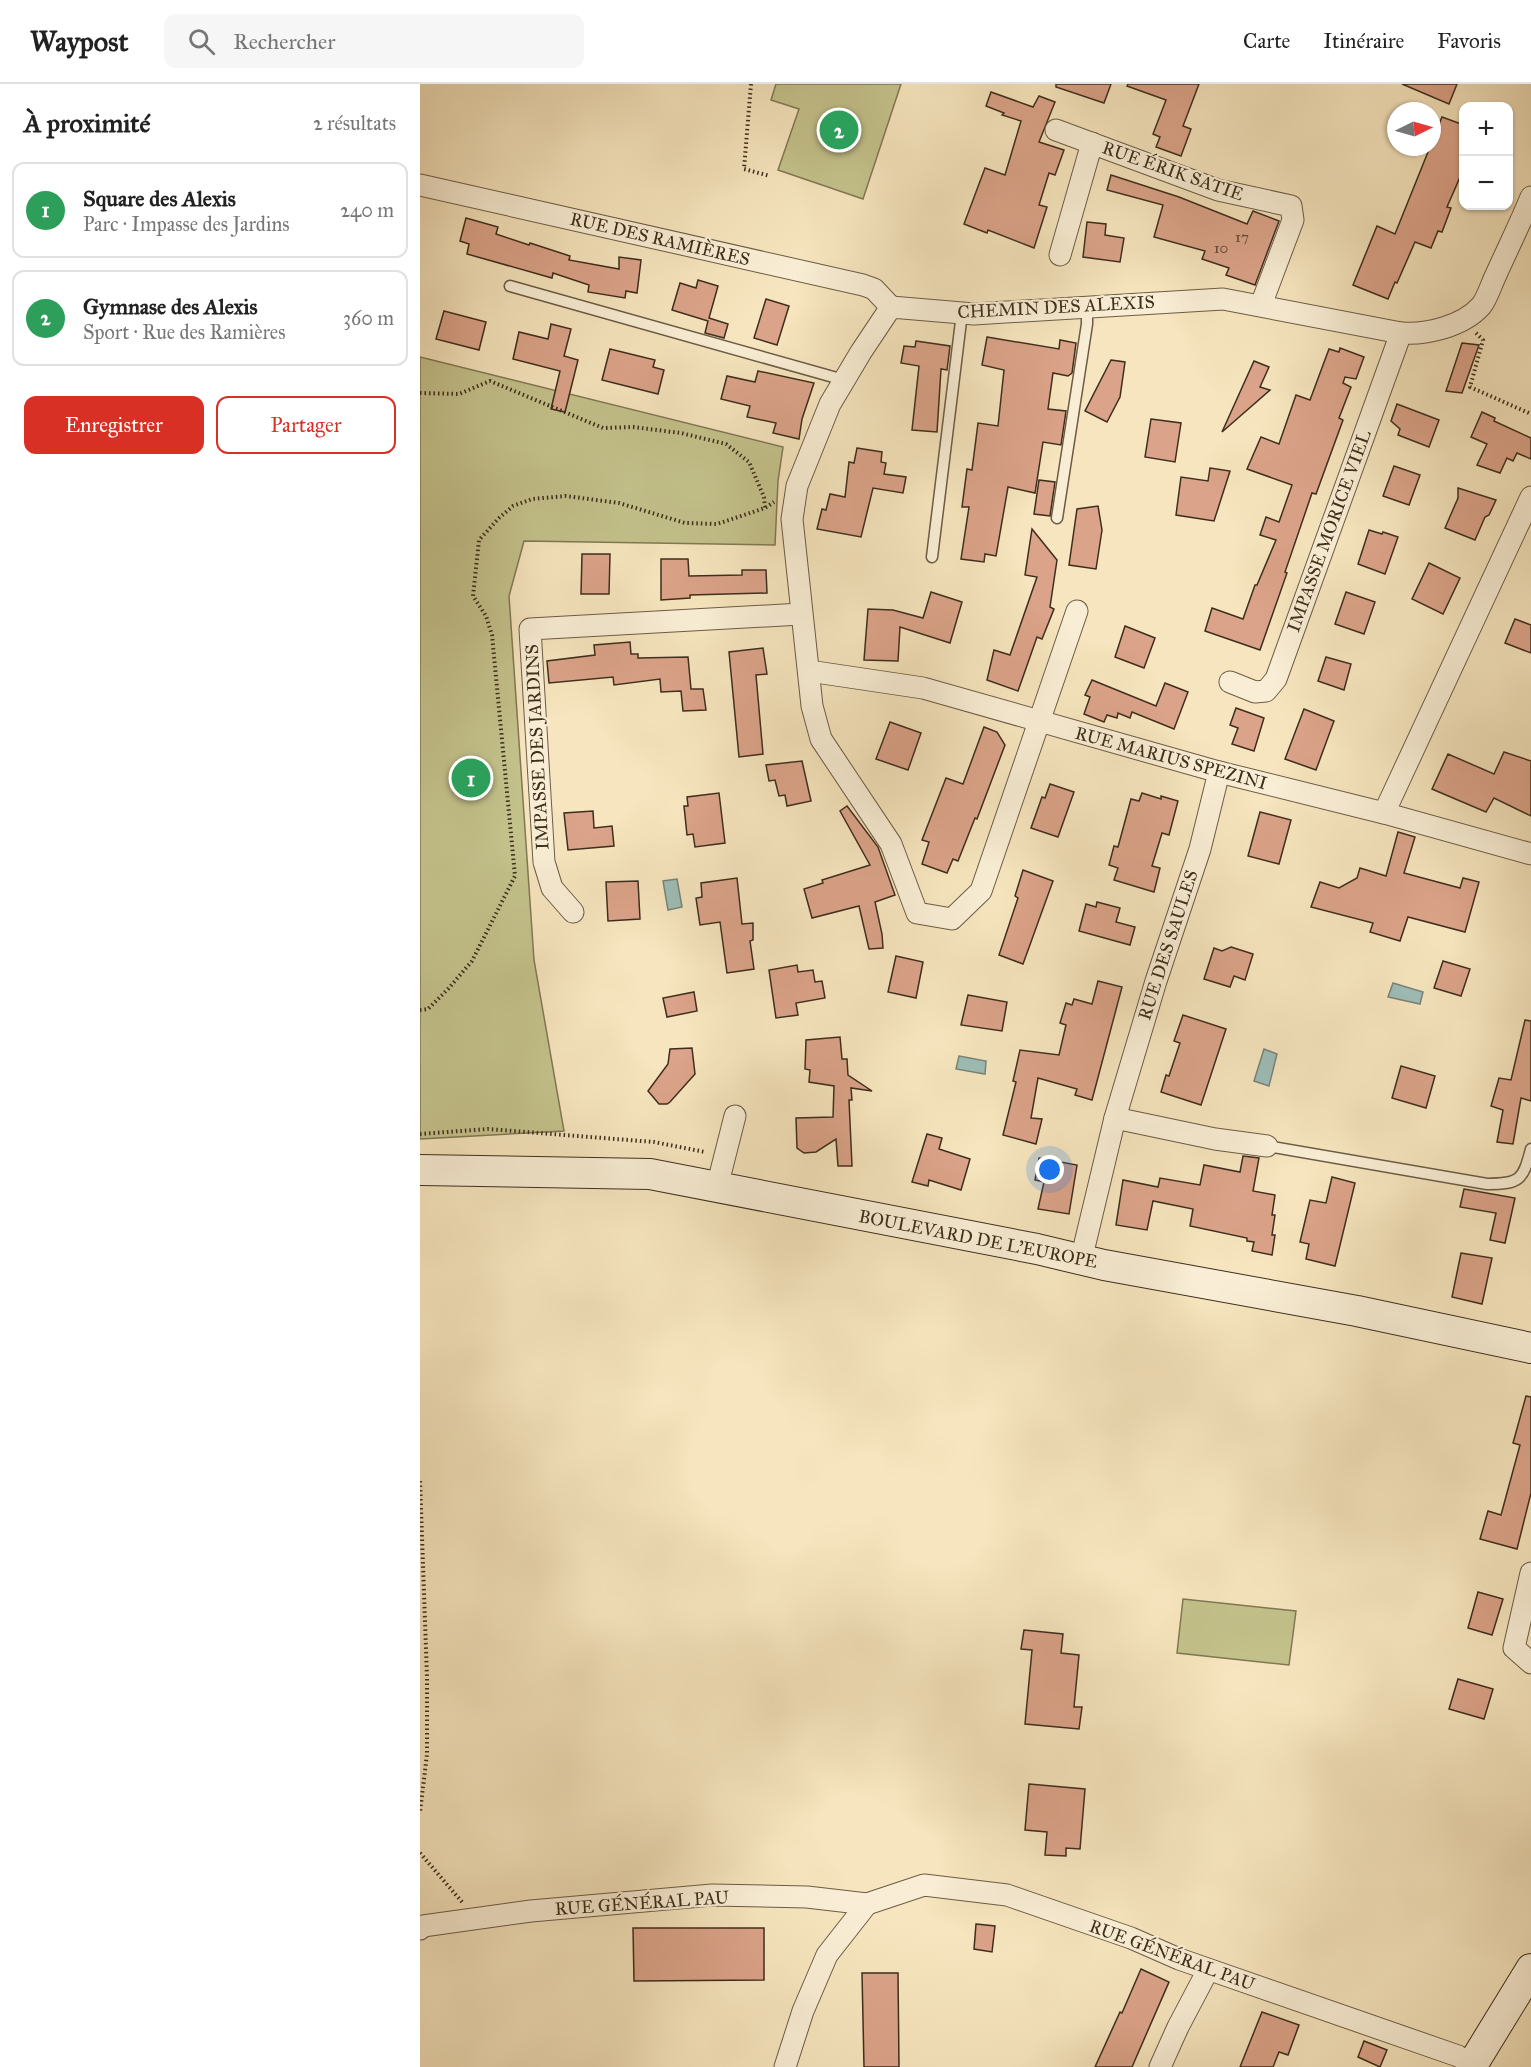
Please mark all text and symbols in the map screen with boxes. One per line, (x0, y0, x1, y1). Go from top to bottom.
search box (164, 14, 584, 68)
text: Waypost (30, 24, 128, 59)
icon: search (185, 25, 218, 58)
text: Rechercher (233, 28, 335, 55)
text: Carte (1243, 28, 1290, 54)
text: Itinéraire (1323, 28, 1404, 54)
text: Favoris (1437, 28, 1501, 54)
north arrow (1387, 102, 1441, 156)
map controls (1459, 102, 1513, 210)
button: + (1459, 102, 1513, 156)
text: À proximité (24, 107, 150, 139)
pin: 2 (820, 108, 858, 152)
text: 2 résultats (313, 111, 396, 135)
street label: RUE ÉRIK SATIE (1099, 135, 1247, 206)
button: − (1459, 156, 1513, 210)
text: Square des Alexis (83, 185, 236, 212)
text: 1 (42, 198, 49, 222)
text: 240 m (340, 198, 394, 222)
street label: RUE DES RAMIÈRES (568, 206, 753, 270)
text: Parc · Impasse des Jardins (83, 212, 290, 236)
house number: 17 (1235, 228, 1249, 246)
house number: 10 (1214, 239, 1228, 257)
street label: CHEMIN DES ALEXIS (957, 291, 1155, 323)
text: Gymnase des Alexis (83, 293, 258, 320)
text: 2 (41, 306, 50, 330)
text: 360 m (343, 306, 394, 330)
text: Sport · Rue des Ramières (83, 320, 285, 344)
button: Enregistrer (24, 396, 204, 454)
button: Partager (216, 396, 396, 454)
street label: IMPASSE MORICE VIEL (1282, 426, 1376, 635)
street label: IMPASSE DES JARDINS (521, 644, 554, 850)
street label: RUE MARIUS SPEZINI (1073, 722, 1270, 794)
pin: 1 (452, 756, 490, 800)
street label: RUE DES SAULES (1133, 867, 1203, 1023)
your location (1035, 1155, 1064, 1184)
street label: BOULEVARD DE L'EUROPE (857, 1205, 1099, 1273)
street label: RUE GÉNÉRAL PAU (554, 1884, 731, 1920)
street label: RUE GÉNÉRAL PAU (1086, 1913, 1259, 1995)

